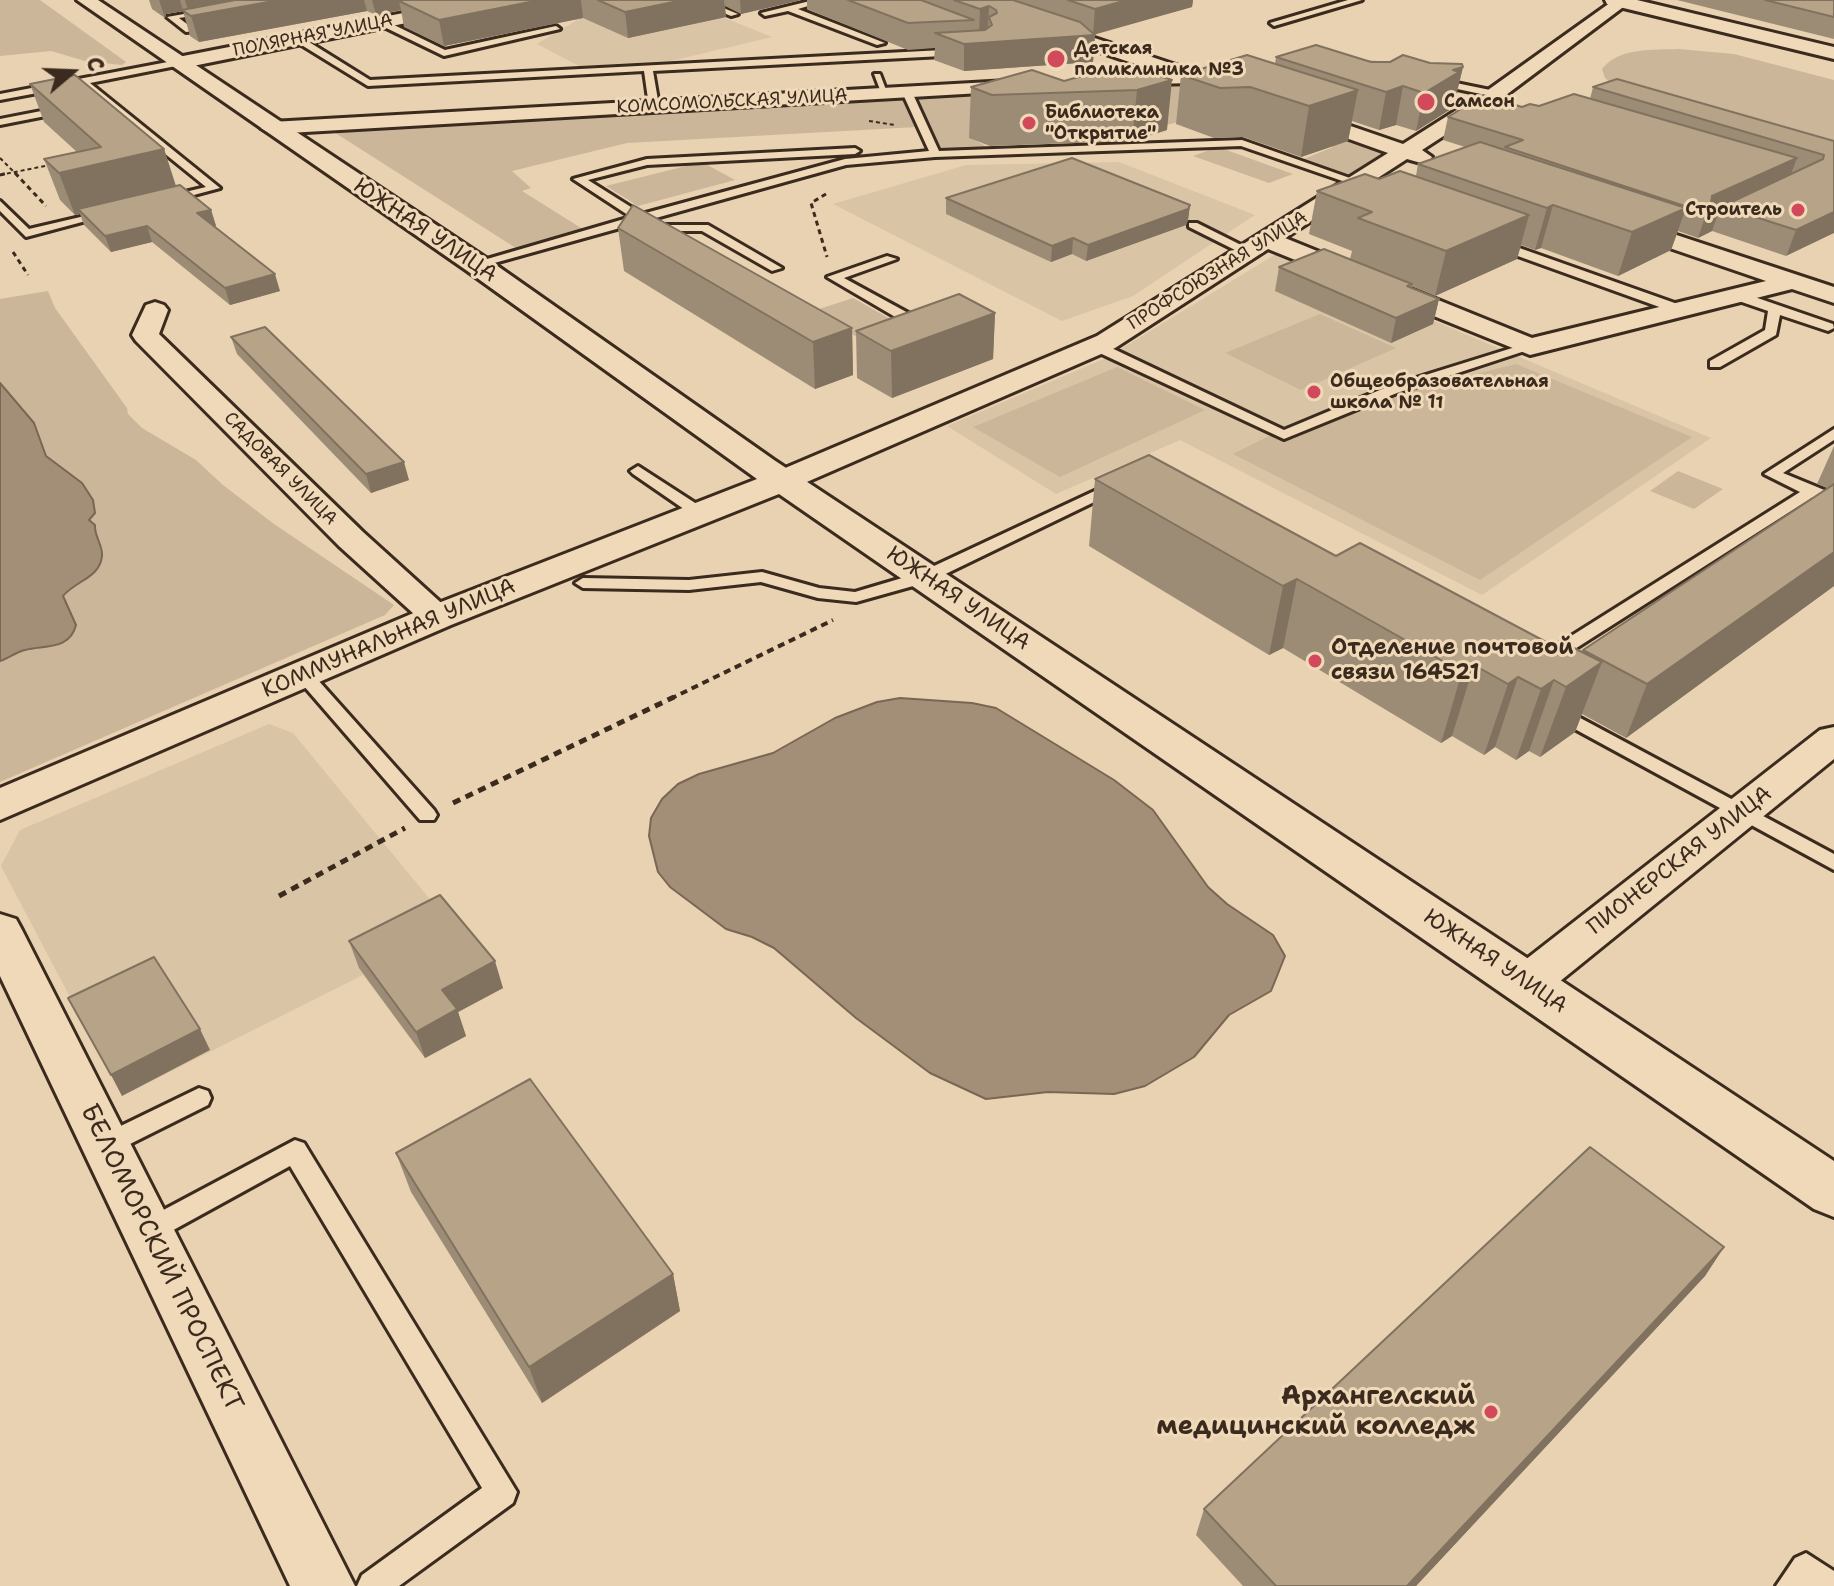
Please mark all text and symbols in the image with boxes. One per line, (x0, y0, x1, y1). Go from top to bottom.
street label: ПОЛЯРНАЯ УЛИЦА (231, 10, 395, 62)
north arrow (32, 32, 112, 112)
place label: Детская поликлиника №3 (1074, 38, 1244, 80)
marker: Детская поликлиника №3 (1045, 48, 1067, 70)
text: С (79, 53, 111, 75)
street label: КОМСОМОЛЬСКАЯ УЛИЦА (616, 85, 848, 119)
marker: Самсон (1415, 91, 1437, 113)
place label: Самсон (1444, 91, 1515, 113)
place label: Библиотека "Открытие" (1045, 102, 1159, 144)
marker: Библиотека "Открытие" (1020, 114, 1038, 132)
street label: ЮЖНАЯ УЛИЦА (348, 173, 502, 289)
place label: Строитель (1685, 199, 1782, 221)
marker: Строитель (1789, 201, 1807, 219)
street label: ПРОФСОЮЗНАЯ УЛИЦА (1124, 207, 1312, 335)
place label: Общеобразовательная школа № 11 (1330, 371, 1549, 414)
marker: Общеобразовательная школа № 11 (1305, 383, 1323, 401)
street label: САДОВАЯ УЛИЦА (219, 408, 341, 530)
street label: ЮЖНАЯ УЛИЦА (881, 541, 1035, 657)
street label: КОММУНАЛЬНАЯ УЛИЦА (258, 574, 520, 704)
place label: Отделение почтовой связи 164521 (1331, 635, 1573, 686)
marker: Отделение почтовой связи 164521 (1306, 652, 1324, 670)
street label: ПИОНЕРСКАЯ УЛИЦА (1583, 781, 1777, 941)
street label: ЮЖНАЯ УЛИЦА (1418, 904, 1572, 1020)
street label: БЕЛОМОРСКИЙ ПРОСПЕКТ (73, 1099, 249, 1417)
place label: Архангелский медицинский колледж (1156, 1381, 1475, 1442)
marker: Архангелский медицинский колледж (1482, 1403, 1500, 1421)

